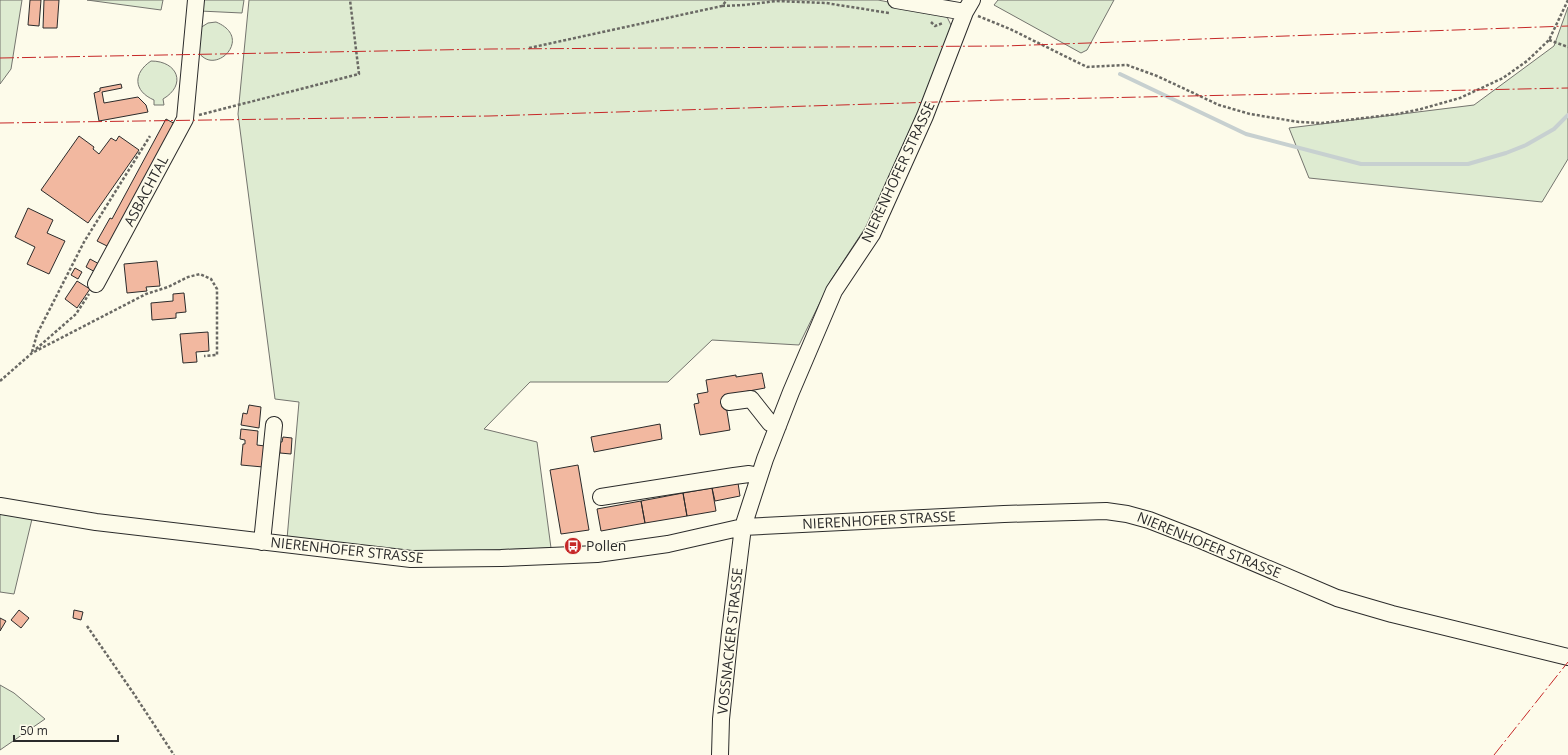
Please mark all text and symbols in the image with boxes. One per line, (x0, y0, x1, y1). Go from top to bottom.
street label: NIERENHOFER STRASSE (856, 98, 939, 245)
street label: ASBACHTAL (119, 152, 172, 229)
street label: NIERENHOFER STRASSE (802, 506, 956, 533)
street label: NIERENHOFER STRASSE (1134, 507, 1284, 582)
street label: NIERENHOFER STRASSE (270, 532, 424, 567)
bus stop icon: Pollen (563, 536, 583, 556)
place label: Pollen (586, 536, 626, 555)
street label: VOSSNACKER STRASSE (712, 567, 747, 715)
scale bar (14, 717, 118, 743)
text: 50 m (20, 722, 48, 739)

